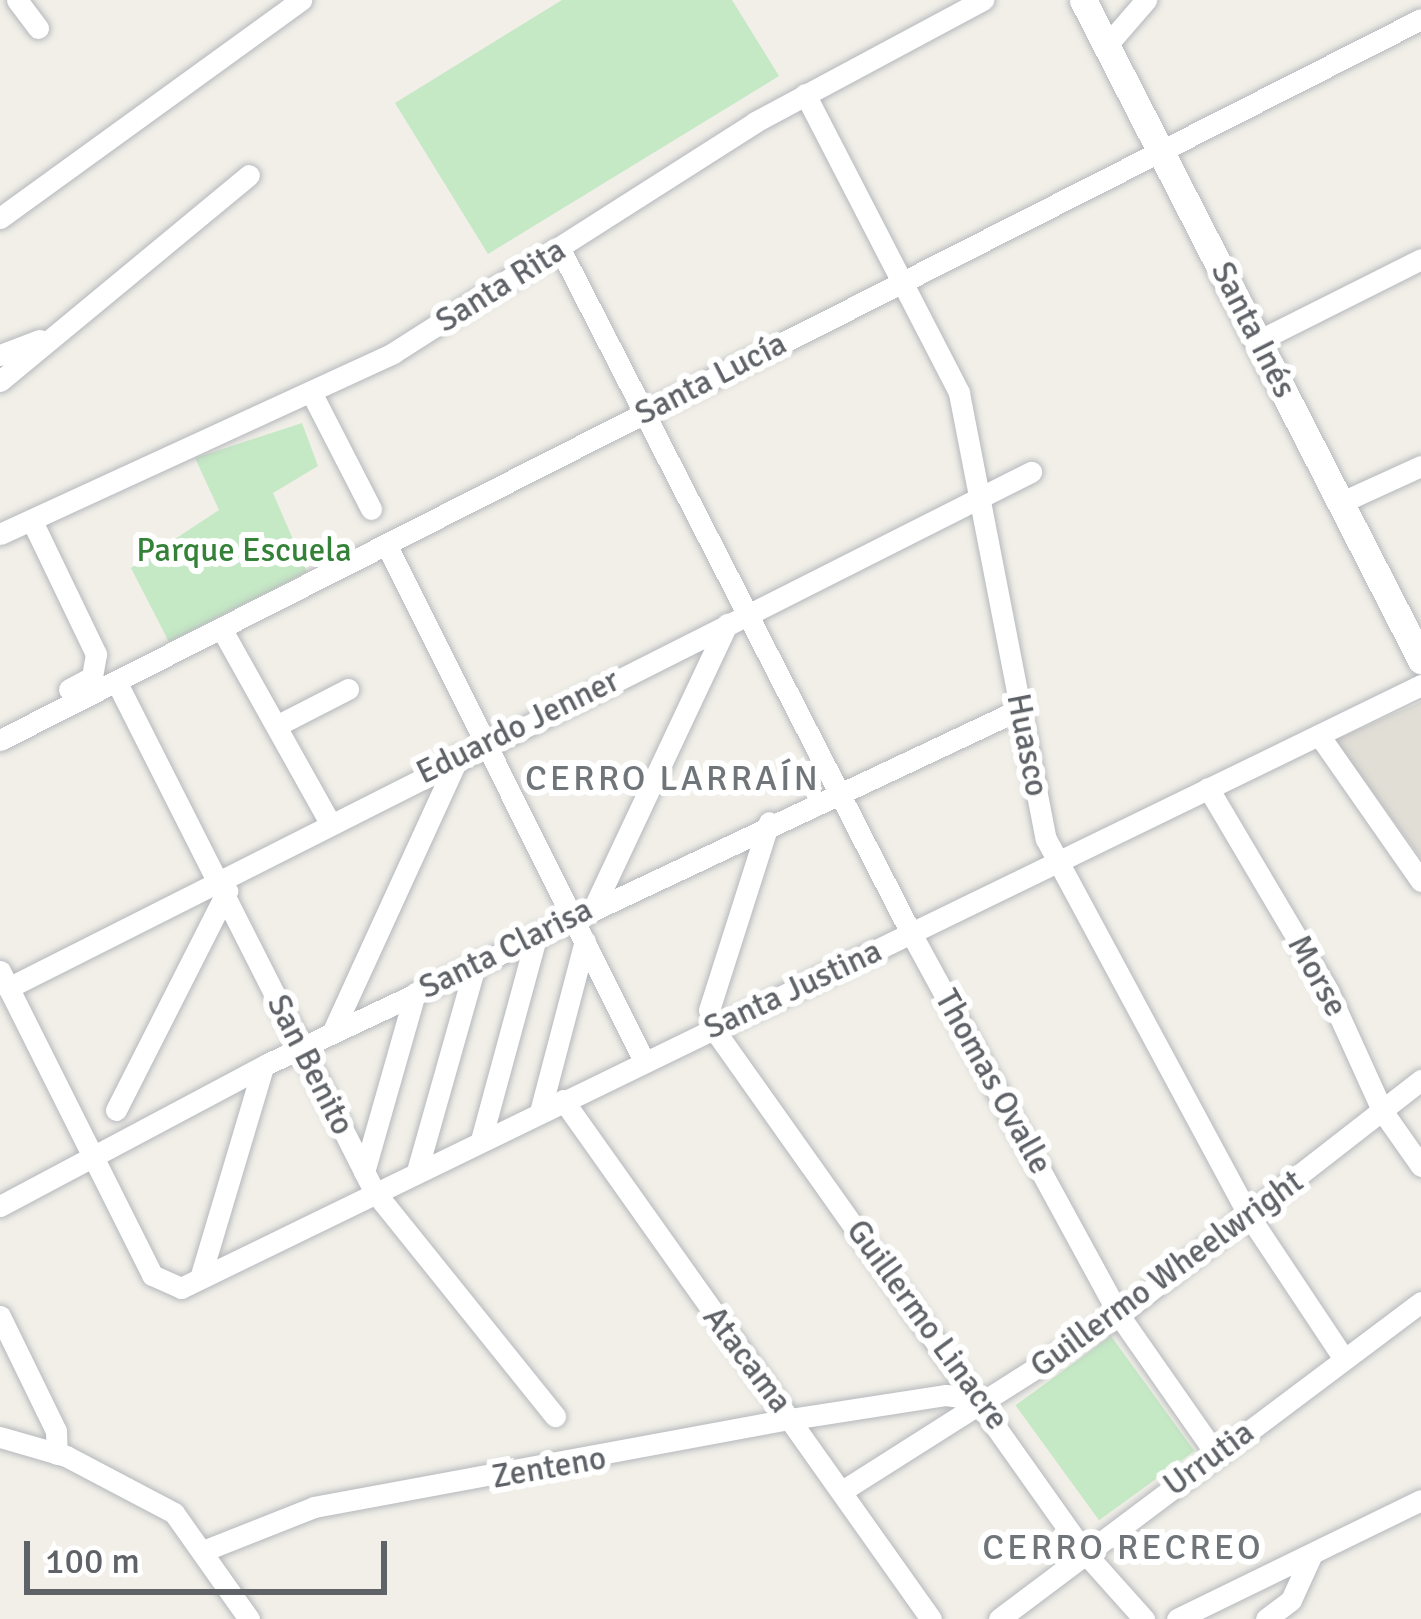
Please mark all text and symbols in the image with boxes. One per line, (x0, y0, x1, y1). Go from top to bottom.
street label: Santa Rita (429, 231, 573, 341)
street label: Santa Inés (1202, 255, 1304, 405)
street label: Santa Lucía (629, 324, 793, 434)
park label: Parque Escuela (136, 531, 352, 571)
street label: Eduardo Jenner (410, 661, 626, 793)
street label: Huasco (998, 690, 1056, 800)
district label: CERRO LARRAÍN (525, 757, 821, 801)
street label: Santa Clarisa (413, 890, 599, 1008)
street label: Morse (1279, 928, 1355, 1024)
street label: Santa Justina (698, 932, 888, 1048)
street label: Thomas Ovalle (926, 983, 1060, 1181)
street label: San Benito (258, 988, 362, 1142)
street label: Guillermo Wheelwright (1023, 1162, 1311, 1386)
street label: Guillermo Linacre (838, 1212, 1016, 1438)
street label: Atacama (694, 1299, 800, 1421)
street label: Urrutia (1156, 1413, 1262, 1505)
street label: Zenteno (489, 1439, 609, 1497)
scale bar (30, 1517, 393, 1591)
district label: CERRO RECREO (982, 1526, 1264, 1570)
text: 100 m (45, 1539, 140, 1584)

